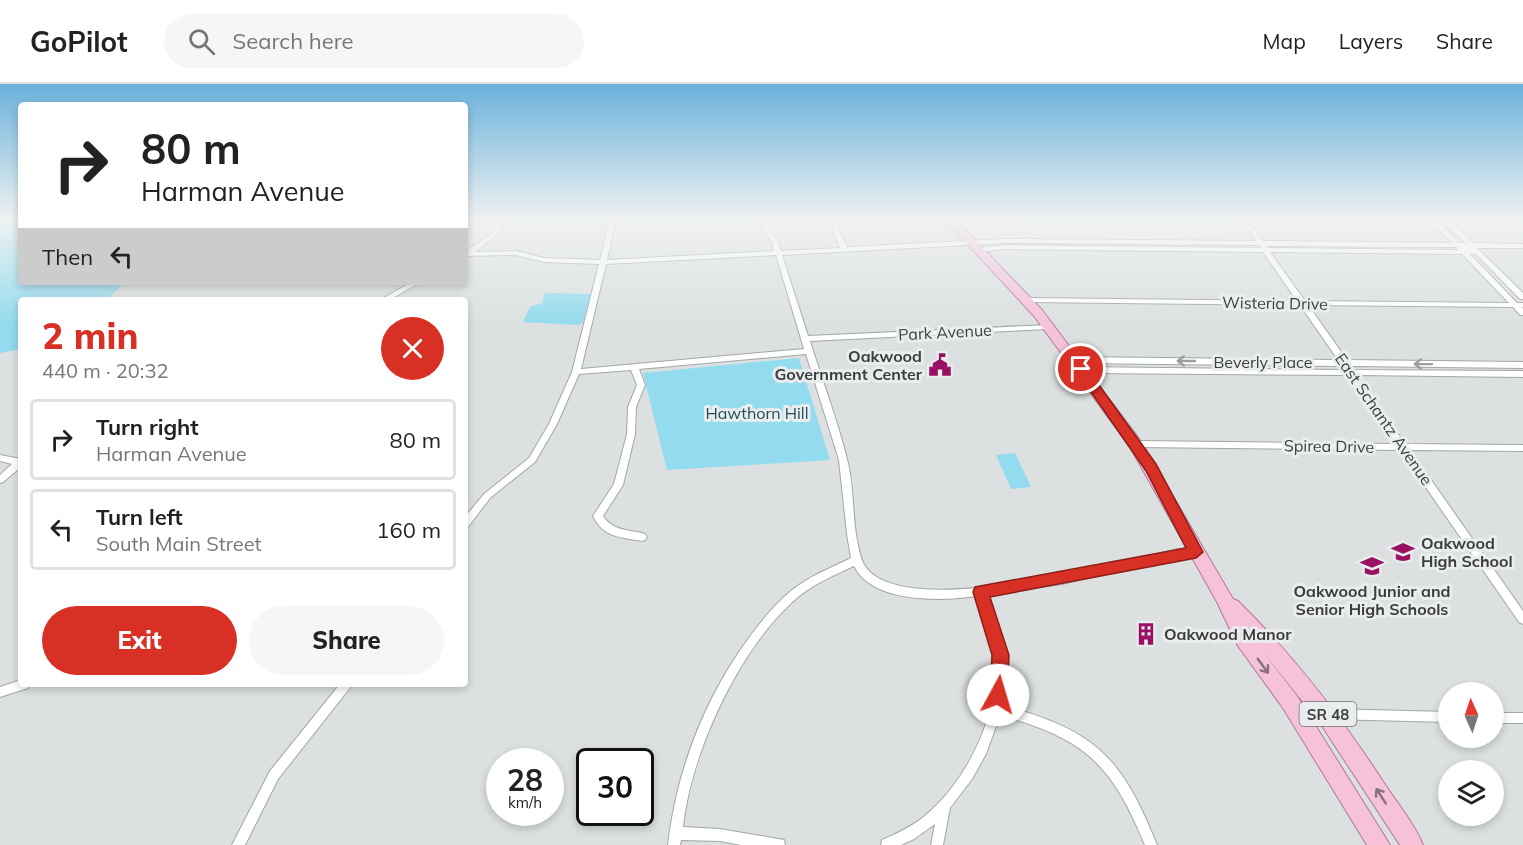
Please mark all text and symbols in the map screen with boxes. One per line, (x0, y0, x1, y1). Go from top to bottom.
search box (164, 14, 584, 68)
text: GoPilot (30, 24, 128, 59)
icon: search (185, 25, 218, 58)
text: Search here (233, 27, 354, 55)
text: Map (1263, 28, 1306, 54)
text: Layers (1339, 28, 1403, 54)
text: Share (1436, 28, 1493, 54)
text: 80 m (141, 122, 241, 175)
icon: right (42, 126, 120, 204)
text: Harman Avenue (141, 174, 345, 208)
icon: left (105, 240, 138, 273)
text: Then (42, 243, 93, 271)
street label: Wisteria Drive (1222, 292, 1328, 314)
text: 2 min (42, 313, 138, 358)
button: close (381, 317, 444, 380)
street label: Park Avenue (898, 320, 992, 344)
pin (1055, 343, 1106, 394)
place label: Oakwood Government Center (774, 346, 923, 384)
street label: East Schantz Avenue (1331, 349, 1437, 489)
public building icon: Oakwood Government Center (927, 352, 953, 378)
icon: arrive (1064, 352, 1097, 385)
street label: Beverly Place (1213, 352, 1313, 372)
one-way arrow (1176, 355, 1196, 367)
text: 440 m · 20:32 (42, 358, 168, 383)
one-way arrow (1413, 358, 1433, 370)
park label: Hawthorn Hill (706, 403, 808, 423)
text: Turn right (96, 413, 199, 441)
icon: right (45, 423, 78, 456)
text: 80 m (390, 426, 441, 454)
street label: Spirea Drive (1284, 435, 1374, 457)
text: Harman Avenue (96, 441, 247, 466)
text: Turn left (96, 503, 183, 531)
icon: left (45, 513, 78, 546)
text: 160 m (376, 516, 441, 544)
text: South Main Street (96, 531, 262, 556)
place label: Oakwood High School (1421, 533, 1513, 571)
school or university icon: Oakwood High School (1390, 539, 1416, 565)
school or university icon: Oakwood Junior and Senior High Schools (1359, 553, 1385, 579)
place label: Oakwood Junior and Senior High Schools (1293, 581, 1451, 619)
button: Exit (42, 606, 237, 675)
button: Share (249, 606, 444, 675)
building icon: Oakwood Manor (1133, 621, 1159, 647)
place label: Oakwood Manor (1164, 624, 1292, 644)
one-way arrow (1257, 658, 1270, 674)
position arrow (966, 663, 1030, 727)
north arrow (1438, 682, 1504, 748)
map controls (1438, 682, 1504, 826)
road number: SR 48 (1300, 702, 1356, 726)
speed limit sign: 30 (576, 748, 654, 826)
button: layers (1438, 760, 1504, 826)
text: 28 (507, 761, 543, 799)
one-way arrow (1374, 788, 1386, 805)
text: km/h (508, 793, 542, 812)

